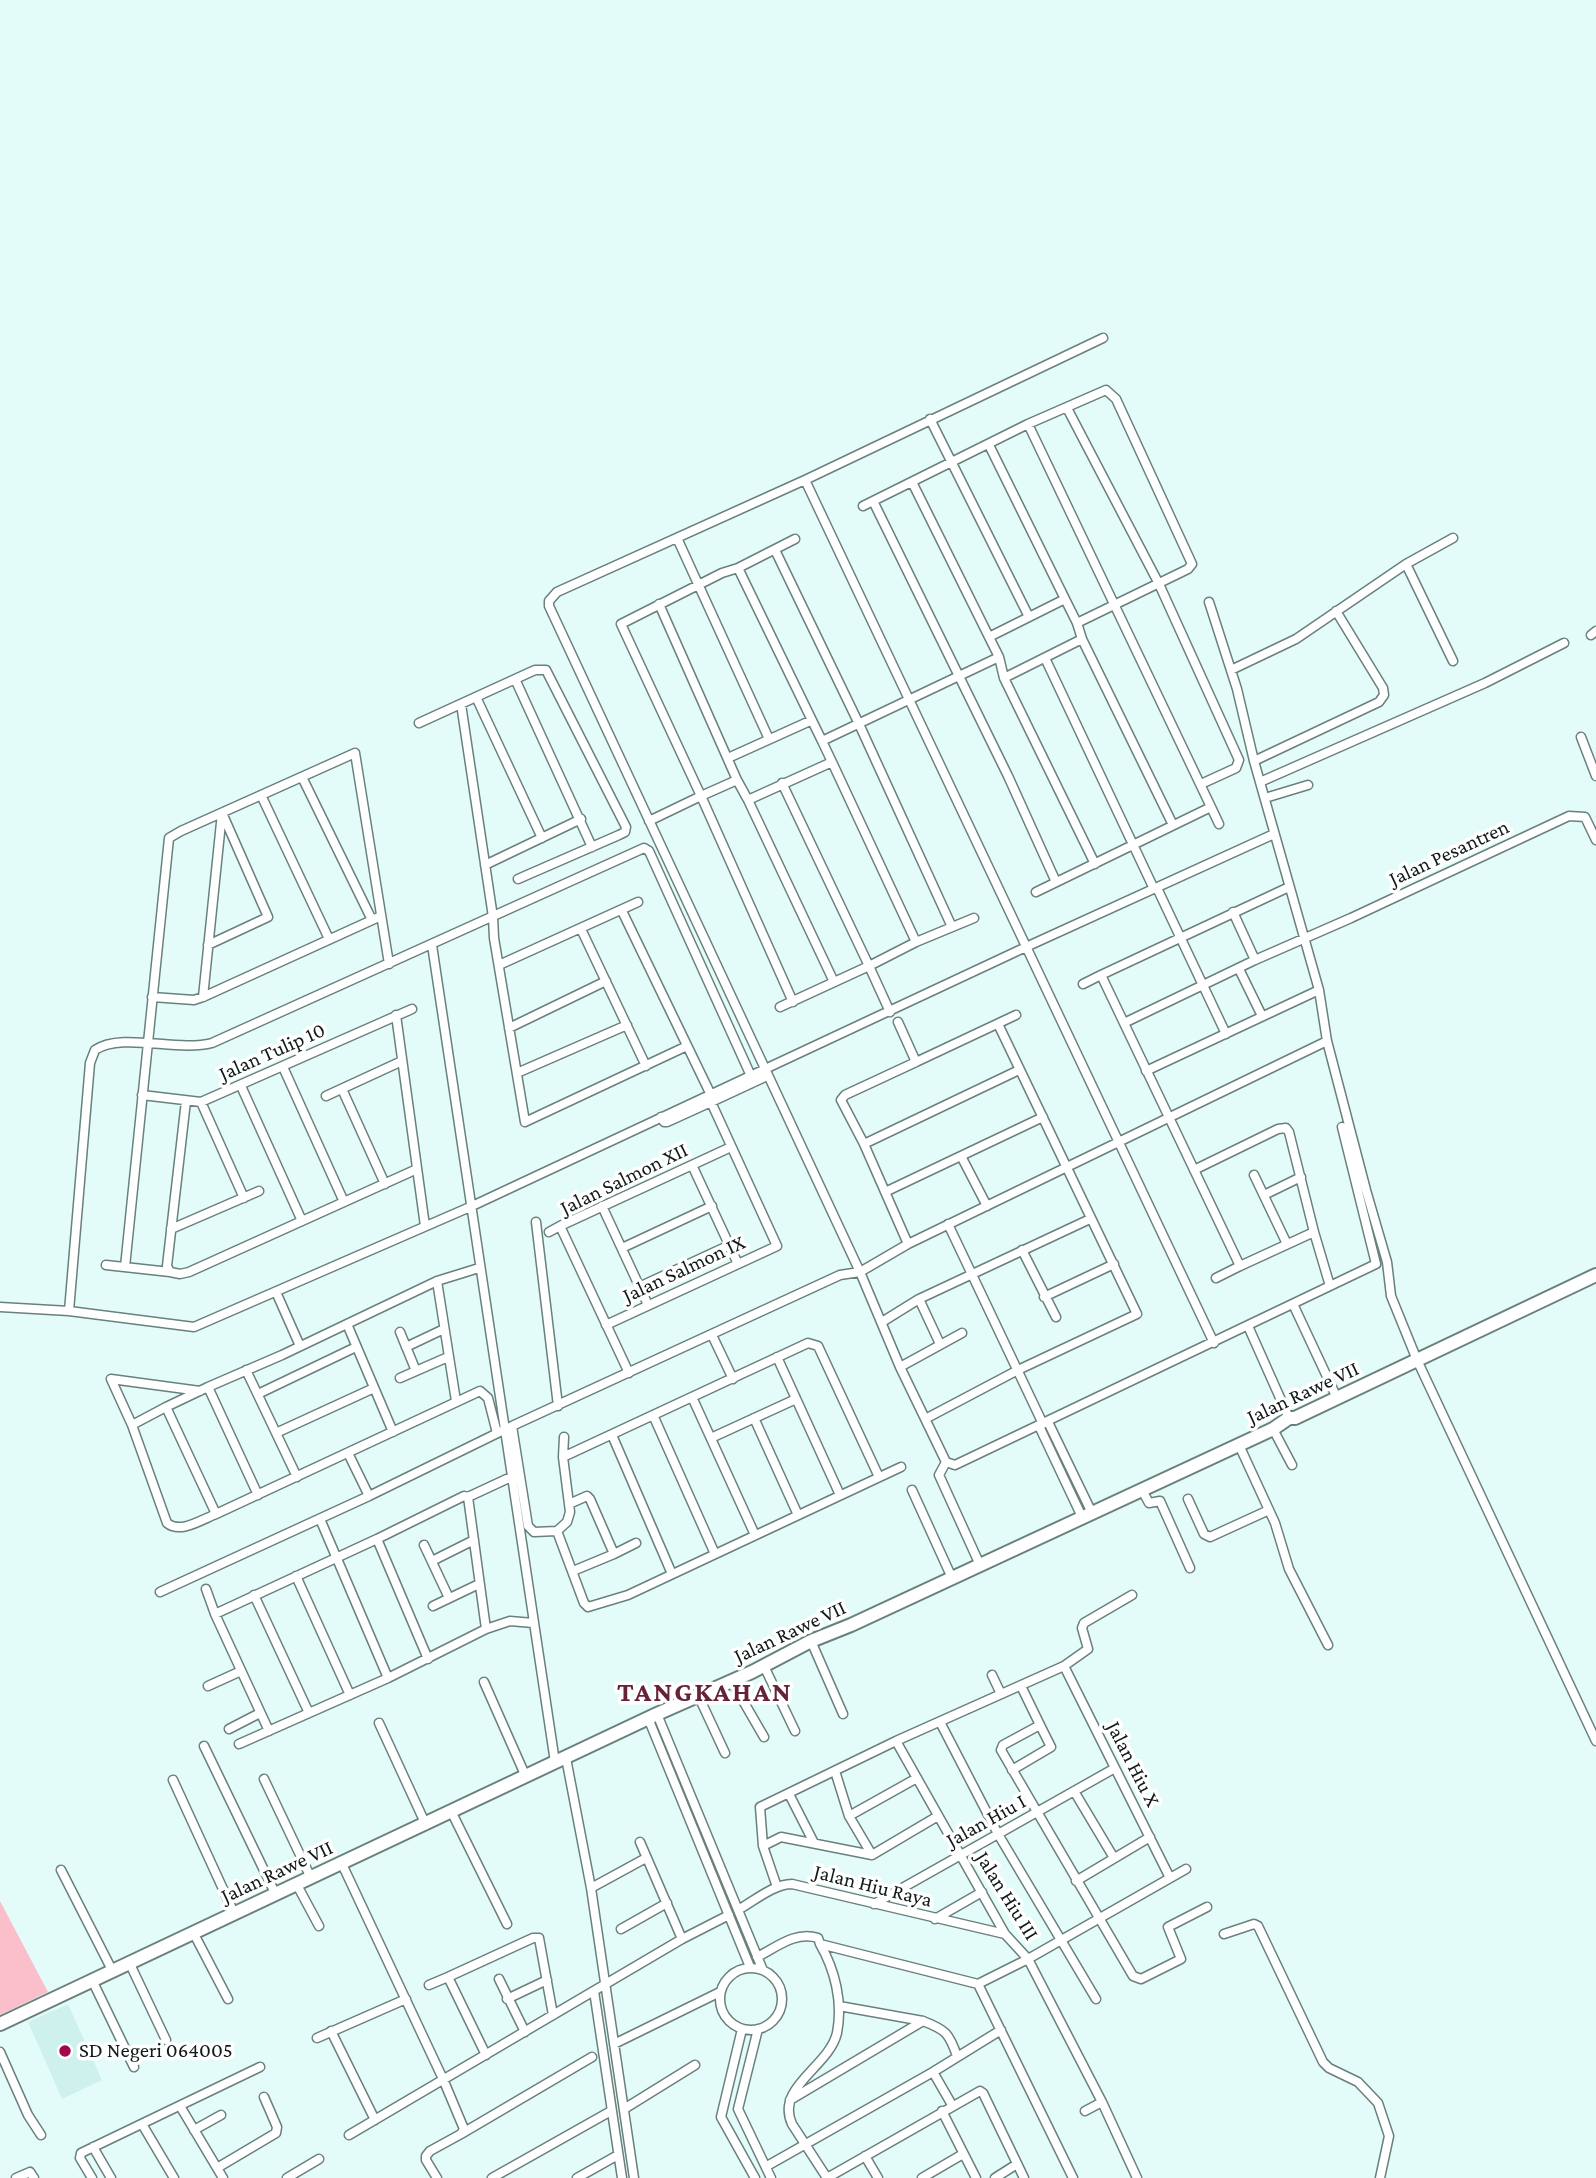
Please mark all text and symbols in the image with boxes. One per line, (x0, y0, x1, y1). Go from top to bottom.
street label: Jalan Pesantren (1385, 814, 1513, 892)
street label: Jalan Tulip 10 (215, 1017, 329, 1087)
street label: Jalan Salmon XII (556, 1137, 692, 1221)
street label: Jalan Salmon IX (619, 1230, 749, 1308)
street label: Jalan Rawe VII (1243, 1356, 1363, 1430)
street label: Jalan Rawe VII (730, 1595, 850, 1669)
district label: TANGKAHAN (618, 1675, 792, 1709)
street label: Jalan Hiu X (1101, 1717, 1165, 1811)
street label: Jalan Hiu I (942, 1789, 1030, 1853)
street label: Jalan Rawe VII (217, 1835, 337, 1909)
street label: Jalan Hiu III (970, 1847, 1044, 1945)
street label: Jalan Hiu Raya (811, 1859, 935, 1913)
place label: SD Negeri 064005 (79, 2038, 233, 2064)
marker: SD Negeri 064005 (57, 2043, 73, 2059)

